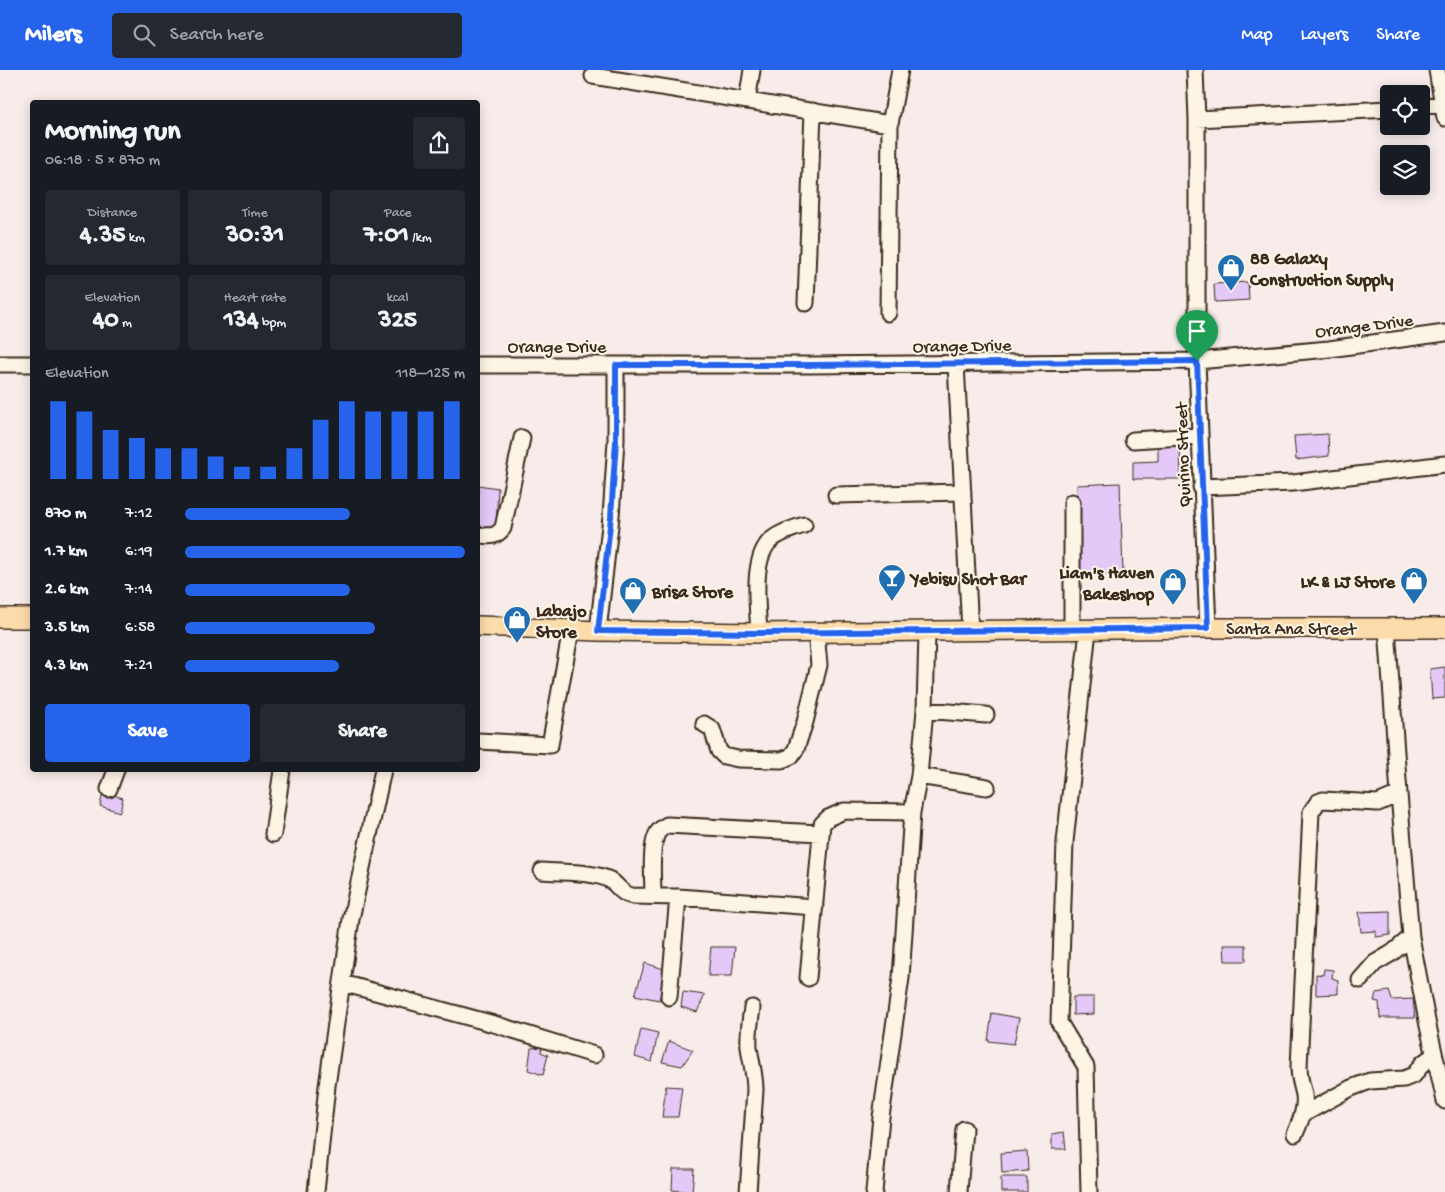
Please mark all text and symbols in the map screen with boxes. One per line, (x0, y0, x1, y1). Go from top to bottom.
search box (112, 13, 462, 58)
text: Milers (25, 21, 82, 50)
icon: search (130, 21, 158, 49)
text: Search here (170, 24, 263, 47)
text: Map (1241, 25, 1273, 46)
text: Layers (1301, 25, 1348, 46)
text: Share (1376, 25, 1420, 46)
map controls (1380, 85, 1430, 195)
button: locate (1380, 85, 1430, 135)
text: Morning run (45, 116, 180, 149)
button: share (413, 117, 465, 169)
button: layers (1380, 145, 1430, 195)
text: 06:18 · 5 × 870 m (45, 152, 160, 171)
text: Distance (88, 205, 137, 222)
text: Time (242, 205, 268, 222)
text: Pace (384, 205, 411, 222)
text: 4.35 (80, 222, 125, 251)
text: 30:31 (226, 222, 284, 251)
text: 7:01 (364, 222, 409, 251)
text: km (125, 230, 145, 247)
text: /km (409, 230, 432, 247)
place label: 88 Galaxy Construction Supply (1249, 250, 1393, 292)
shop icon: 88 Galaxy Construction Supply (1216, 253, 1246, 292)
text: Elevation (85, 290, 140, 307)
text: Heart rate (224, 290, 286, 307)
text: kcal (387, 290, 409, 307)
text: 40 (93, 307, 119, 336)
text: 134 (224, 307, 259, 336)
text: 325 (378, 307, 417, 336)
pin (1176, 310, 1218, 361)
street label: Orange Drive (1314, 311, 1415, 344)
text: m (119, 315, 132, 332)
text: bpm (259, 315, 286, 332)
icon: arrive (1183, 317, 1211, 345)
street label: Orange Drive (912, 336, 1012, 359)
street label: Orange Drive (508, 338, 607, 359)
text: Elevation (45, 365, 109, 384)
text: 118–125 m (396, 365, 465, 384)
street label: Quirino Street (1172, 400, 1197, 508)
text: 870 m (45, 505, 86, 524)
text: 7:12 (125, 505, 153, 524)
text: 1.7 km (45, 543, 87, 562)
text: 6:19 (125, 543, 153, 562)
bar icon: Yebisu Shot Bar (877, 563, 907, 602)
place label: Liam's Haven Bakeshop (1059, 564, 1154, 606)
shop icon: LK & LJ Store (1399, 566, 1429, 605)
shop icon: Liam's Haven Bakeshop (1158, 567, 1188, 606)
place label: Yebisu Shot Bar (909, 570, 1029, 591)
place label: LK & LJ Store (1301, 573, 1396, 594)
shop icon: Brisa Store (618, 576, 648, 615)
text: 2.6 km (45, 581, 88, 600)
text: 7:14 (125, 581, 152, 600)
place label: Brisa Store (651, 583, 734, 604)
place label: Labajo Store (536, 602, 587, 644)
shop icon: Labajo Store (502, 605, 532, 644)
text: 3.5 km (45, 619, 89, 638)
text: 6:58 (125, 619, 155, 638)
street label: Santa Ana Street (1226, 620, 1358, 641)
text: 4.3 km (45, 657, 88, 676)
text: 7:21 (125, 657, 153, 676)
button: Save (45, 704, 250, 762)
button: Share (260, 704, 465, 762)

